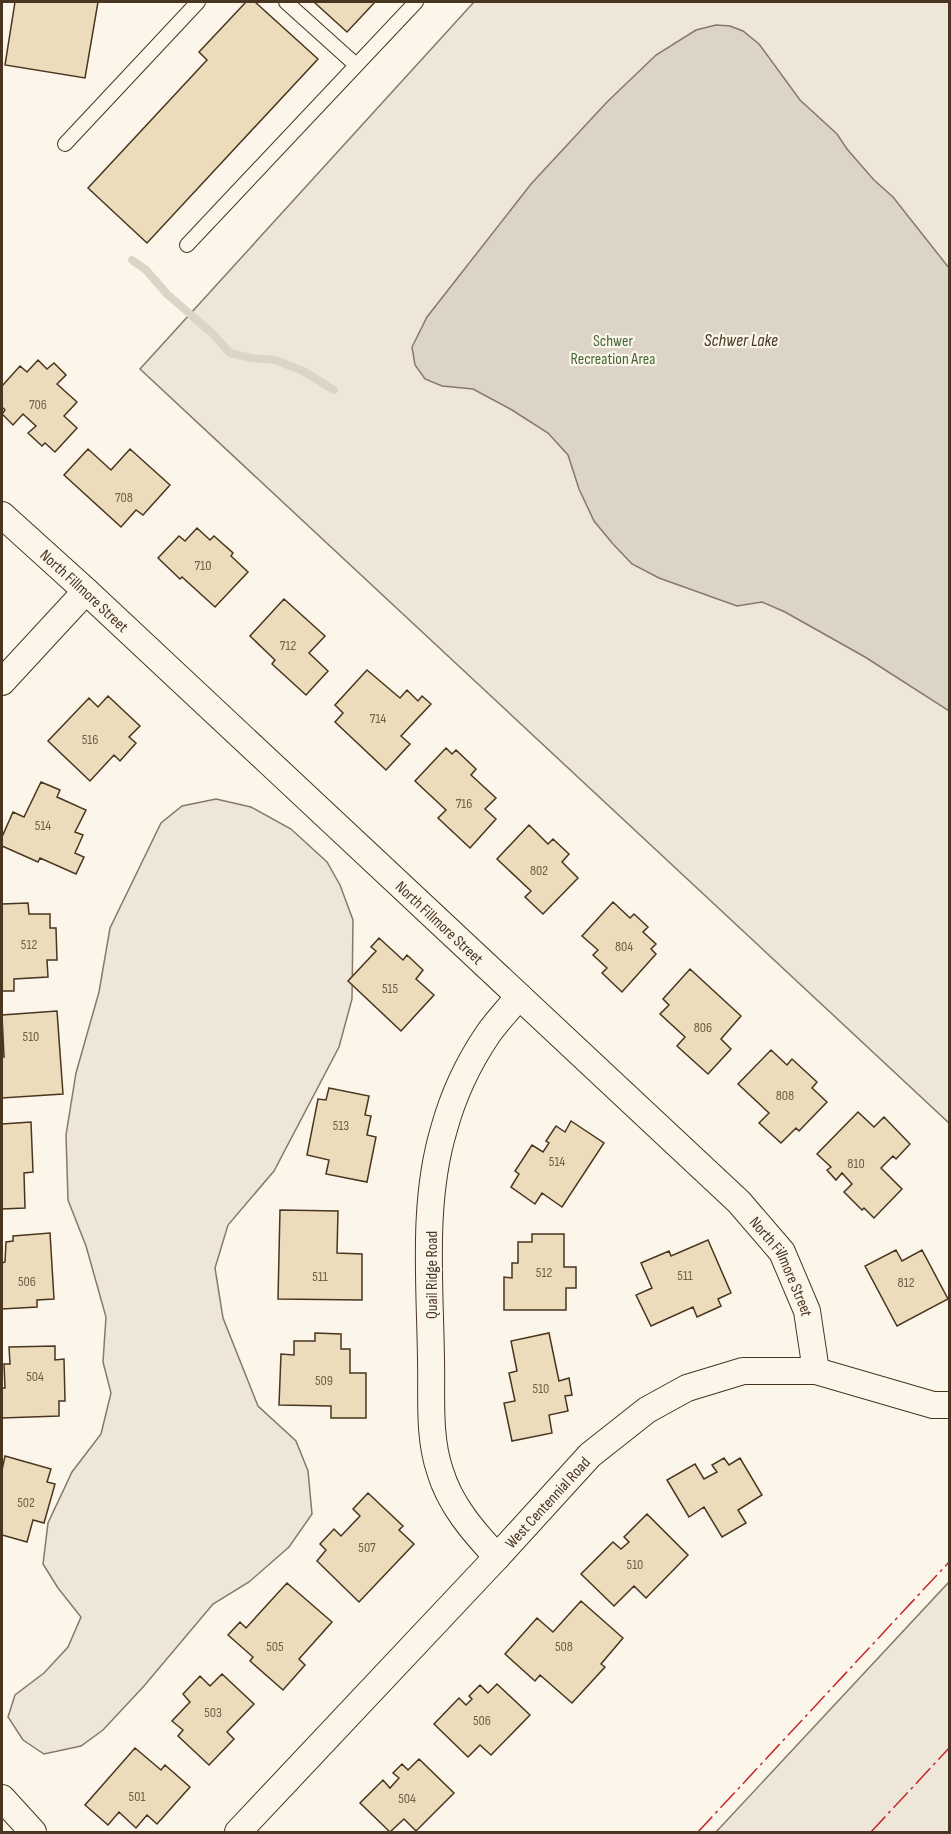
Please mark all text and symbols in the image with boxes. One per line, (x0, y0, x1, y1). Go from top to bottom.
water label: Schwer Lake (704, 330, 778, 351)
park label: Schwer Recreation Area (571, 332, 655, 369)
house number: 706 (29, 396, 47, 413)
house number: 708 (115, 489, 133, 506)
street label: North Fillmore Street (36, 546, 132, 637)
house number: 710 (195, 557, 211, 574)
house number: 712 (280, 637, 296, 654)
house number: 714 (370, 710, 386, 727)
house number: 516 (82, 731, 98, 748)
house number: 716 (456, 795, 472, 812)
house number: 514 (35, 817, 51, 834)
house number: 802 (530, 862, 548, 879)
street label: North Fillmore Street (391, 878, 487, 969)
house number: 512 (21, 936, 37, 953)
house number: 804 (615, 938, 633, 955)
house number: 515 (382, 980, 398, 997)
house number: 806 (694, 1019, 712, 1036)
house number: 510 (23, 1028, 39, 1045)
house number: 808 (776, 1087, 794, 1104)
house number: 513 (333, 1117, 349, 1134)
house number: 514 (549, 1153, 565, 1170)
house number: 810 (847, 1155, 865, 1172)
street label: North Fillmore Street (745, 1213, 816, 1318)
street label: Quail Ridge Road (423, 1231, 442, 1319)
house number: 512 (536, 1264, 552, 1281)
house number: 511 (677, 1267, 693, 1284)
house number: 511 (312, 1268, 328, 1285)
house number: 506 (18, 1273, 36, 1290)
house number: 812 (898, 1274, 915, 1291)
house number: 504 (26, 1368, 44, 1385)
house number: 509 (315, 1372, 333, 1389)
house number: 510 (533, 1380, 549, 1397)
street label: West Centennial Road (502, 1453, 595, 1553)
house number: 502 (17, 1494, 35, 1511)
house number: 507 (358, 1539, 376, 1556)
house number: 510 (627, 1556, 643, 1573)
house number: 505 (266, 1638, 284, 1655)
house number: 508 (555, 1638, 573, 1655)
house number: 503 (204, 1704, 222, 1721)
house number: 506 (473, 1712, 491, 1729)
house number: 501 (129, 1788, 145, 1805)
house number: 504 (398, 1790, 416, 1807)

